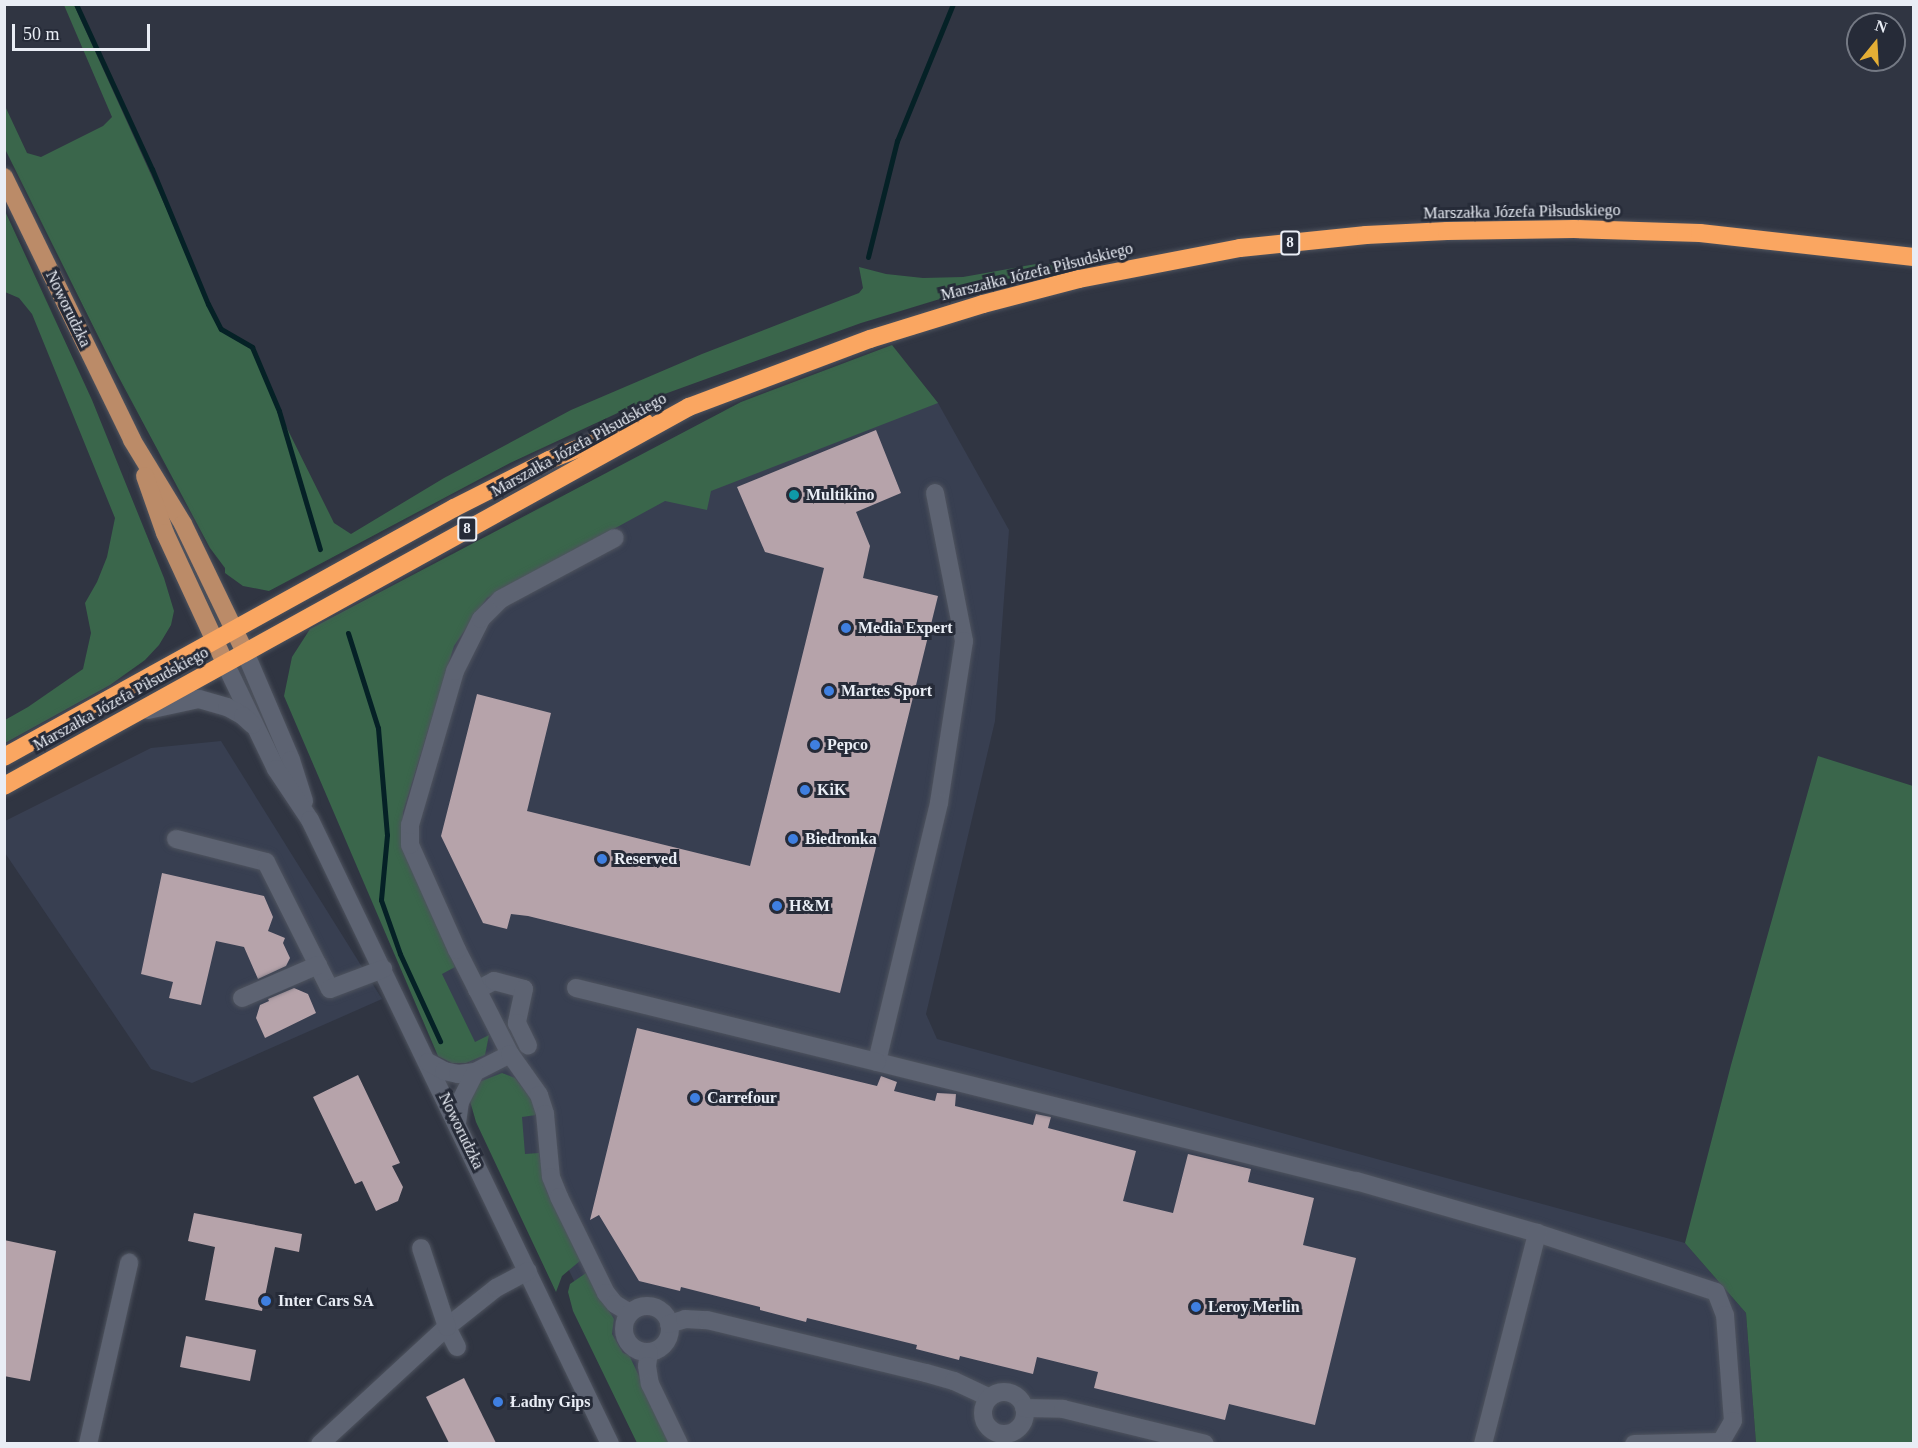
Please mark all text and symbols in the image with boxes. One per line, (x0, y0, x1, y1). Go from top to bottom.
scale bar (15, 12, 153, 50)
north arrow (1846, 12, 1906, 72)
text: N (1873, 16, 1889, 36)
text: 50 m (23, 24, 60, 44)
street label: Marszałka Józefa Piłsudskiego (1423, 201, 1621, 223)
road number: 8 (1280, 231, 1300, 255)
street label: Marszałka Józefa Piłsudskiego (939, 239, 1135, 305)
street label: Noworudzka (41, 268, 95, 350)
street label: Marszałka Józefa Piłsudskiego (488, 389, 670, 501)
place label: Multikino (806, 485, 874, 505)
marker: Multikino (787, 488, 801, 502)
road number: 8 (456, 517, 478, 541)
place label: Media Expert (858, 618, 953, 638)
marker: Media Expert (839, 621, 853, 635)
street label: Marszałka Józefa Piłsudskiego (30, 643, 212, 755)
place label: Martes Sport (841, 681, 932, 701)
marker: Martes Sport (822, 684, 836, 698)
place label: Pepco (827, 735, 868, 755)
marker: Pepco (808, 738, 822, 752)
place label: KiK (817, 780, 846, 800)
marker: KiK (798, 783, 812, 797)
place label: Biedronka (805, 829, 877, 849)
marker: Biedronka (786, 832, 800, 846)
place label: Reserved (614, 849, 677, 869)
marker: Reserved (595, 852, 609, 866)
place label: H&M (789, 896, 830, 916)
marker: H&M (770, 899, 784, 913)
place label: Carrefour (707, 1088, 777, 1108)
street label: Noworudzka (434, 1090, 488, 1172)
marker: Carrefour (688, 1091, 702, 1105)
place label: Inter Cars SA (278, 1291, 374, 1311)
marker: Inter Cars SA (259, 1294, 273, 1308)
place label: Leroy Merlin (1208, 1297, 1300, 1317)
marker: Leroy Merlin (1189, 1300, 1203, 1314)
place label: Ładny Gips (510, 1392, 590, 1412)
marker: Ładny Gips (491, 1395, 505, 1409)

